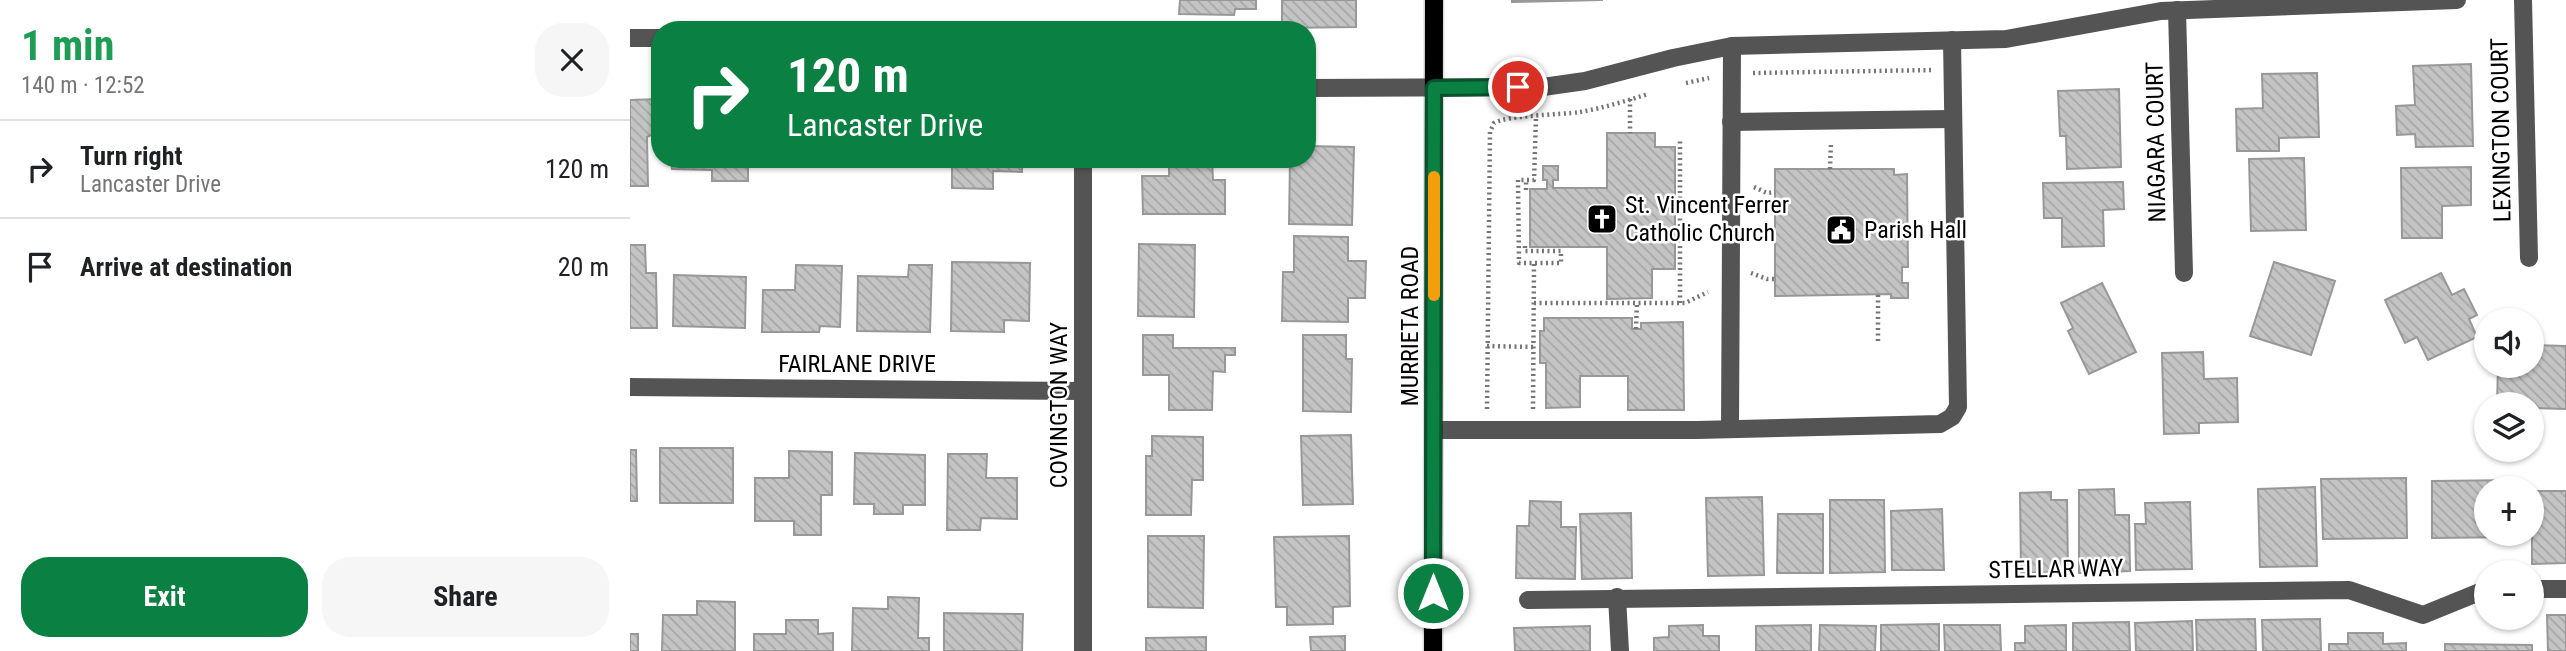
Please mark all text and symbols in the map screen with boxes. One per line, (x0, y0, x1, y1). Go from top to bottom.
text: 1 min (21, 21, 114, 70)
button: close (535, 23, 609, 97)
street label: LEXINGTON COURT (2485, 38, 2517, 222)
text: 120 m (787, 47, 909, 104)
icon: right (672, 49, 763, 140)
pin (1488, 57, 1548, 117)
street label: NIAGARA COURT (2141, 61, 2171, 223)
icon: arrive (1499, 68, 1537, 106)
text: 140 m · 12:52 (21, 72, 145, 99)
text: Lancaster Drive (787, 106, 983, 144)
text: Turn right (80, 141, 182, 171)
icon: right (21, 150, 59, 188)
text: 120 m (545, 154, 609, 184)
text: Lancaster Drive (80, 171, 221, 198)
place label: St. Vincent Ferrer Catholic Church (1625, 191, 1789, 247)
church icon: St. Vincent Ferrer Catholic Church (1585, 202, 1619, 236)
public building icon: Parish Hall (1824, 213, 1858, 247)
place label: Parish Hall (1864, 216, 1967, 244)
street label: MURRIETA ROAD (1396, 246, 1424, 406)
icon: arrive (21, 248, 59, 286)
text: Arrive at destination (80, 252, 292, 282)
text: 20 m (558, 252, 609, 282)
map controls (2474, 308, 2544, 630)
button: sound (2474, 308, 2544, 378)
street label: COVINGTON WAY (1045, 321, 1073, 488)
street label: FAIRLANE DRIVE (778, 350, 936, 378)
button: layers (2474, 392, 2544, 462)
button: + (2474, 476, 2544, 546)
street label: STELLAR WAY (1988, 554, 2124, 584)
position arrow (1396, 556, 1470, 630)
button: Exit (21, 557, 308, 637)
button: Share (322, 557, 609, 637)
button: − (2474, 560, 2544, 630)

